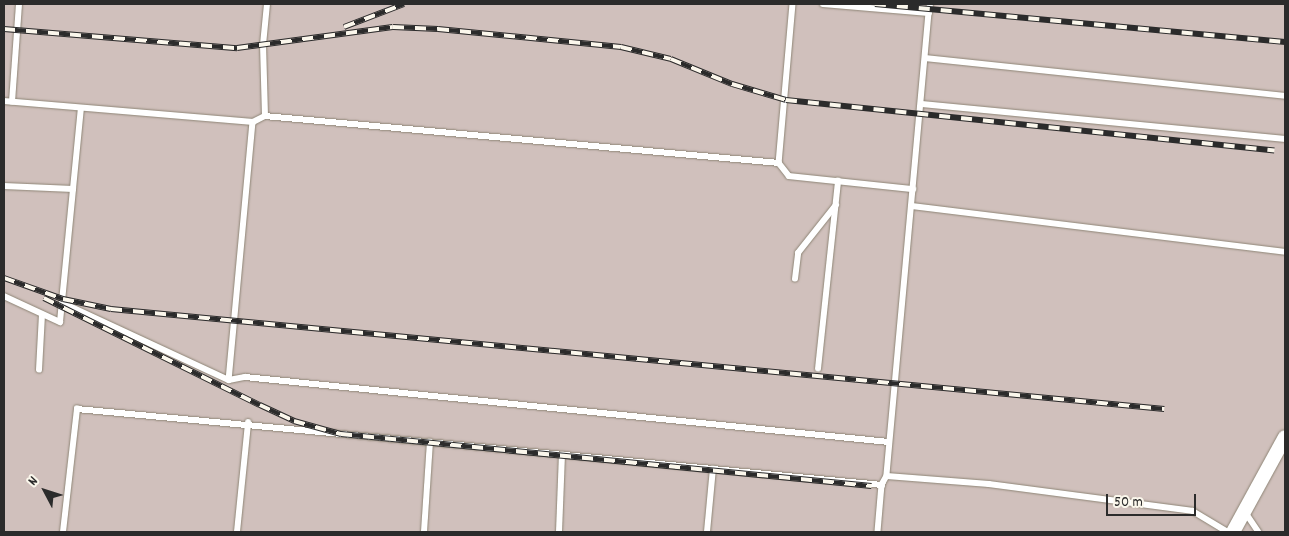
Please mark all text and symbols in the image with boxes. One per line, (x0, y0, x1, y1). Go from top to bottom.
north arrow (20, 466, 70, 516)
text: N (24, 472, 43, 490)
scale bar (1109, 484, 1199, 516)
text: 50 m (1114, 492, 1143, 514)

